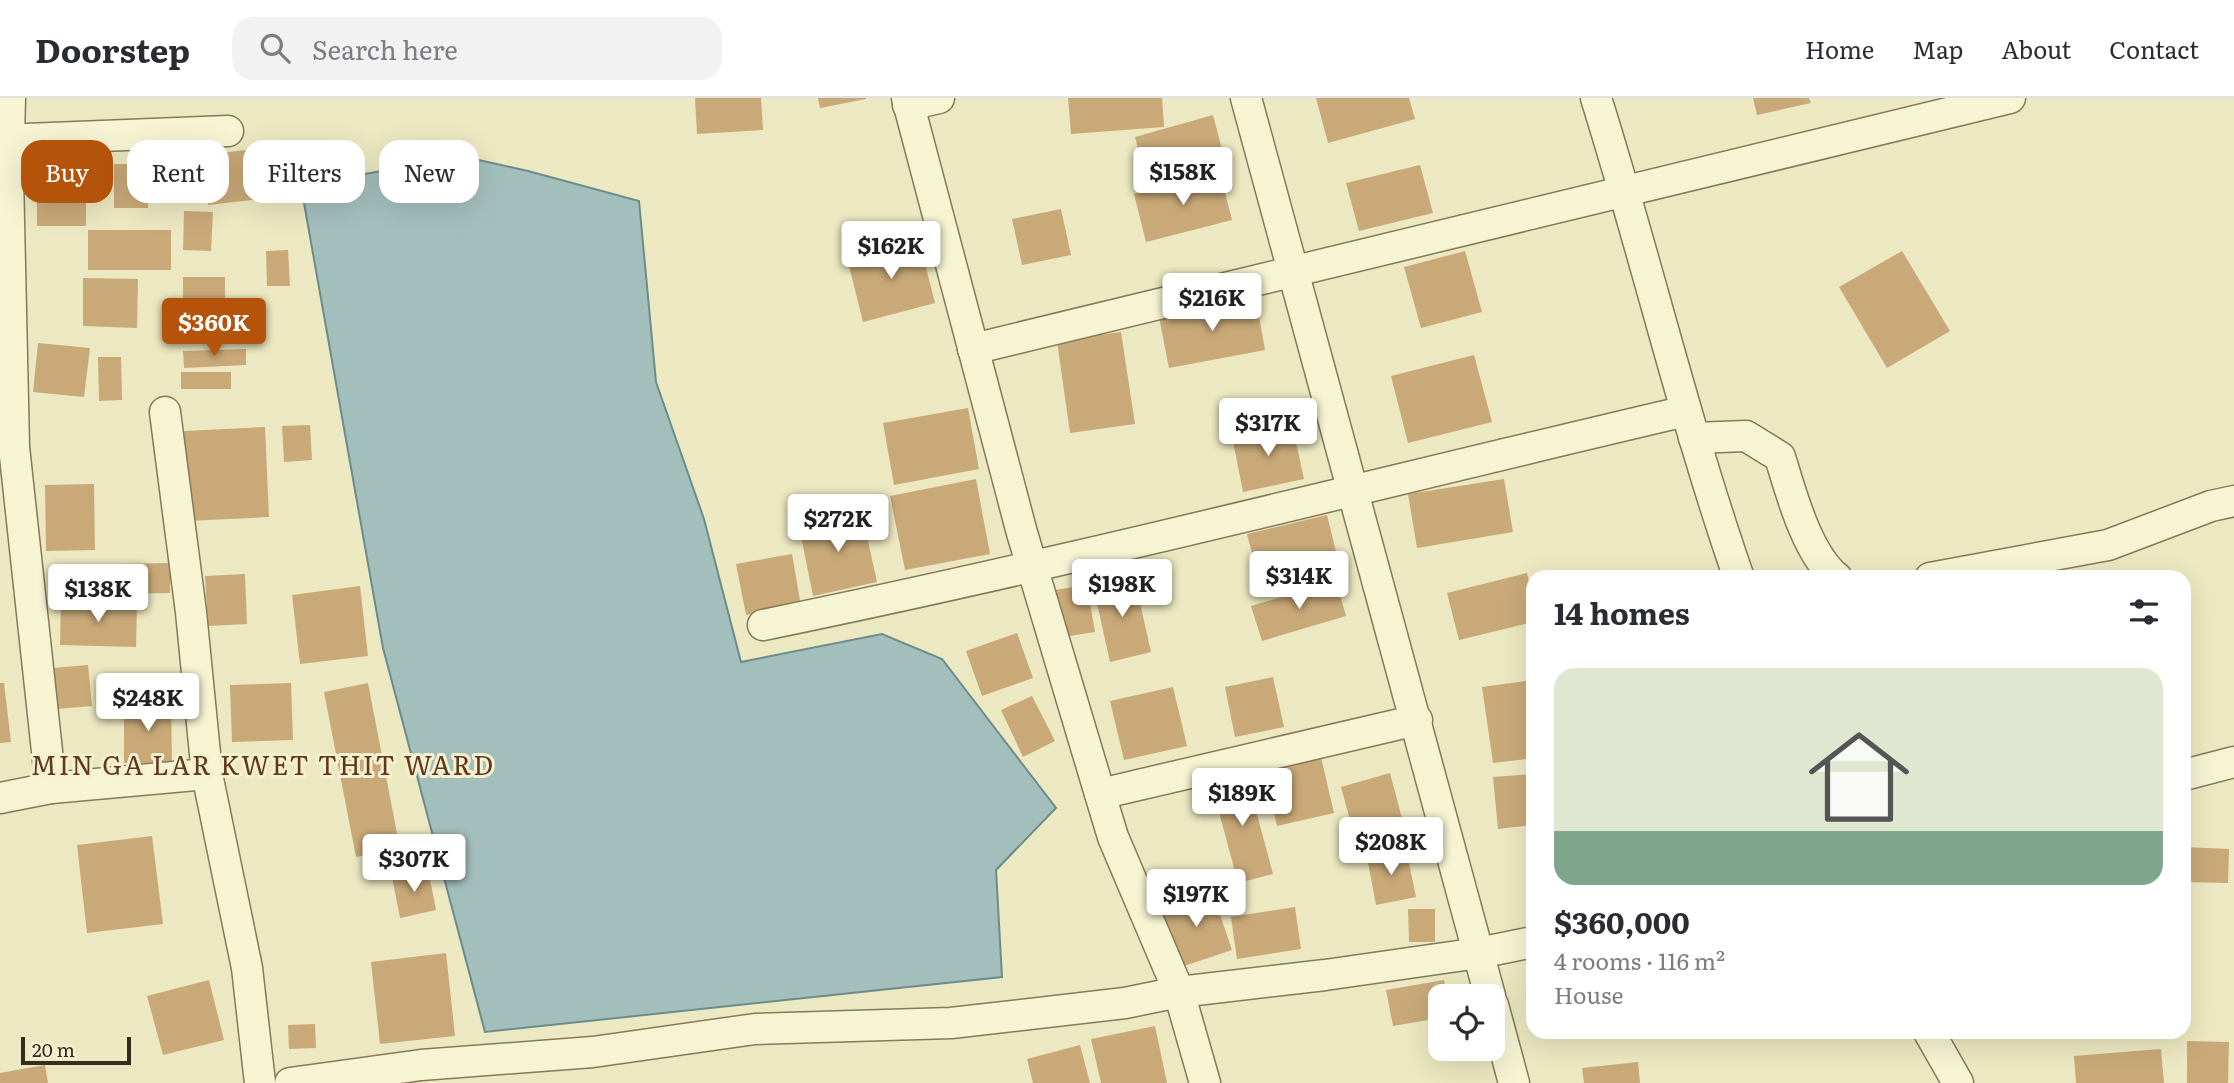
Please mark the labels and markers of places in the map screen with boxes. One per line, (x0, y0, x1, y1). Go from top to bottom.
pin: $158K (1134, 148, 1232, 207)
pin: $162K (842, 222, 940, 281)
pin: $216K (1163, 274, 1261, 333)
pin: $360K (165, 299, 263, 358)
pin: $317K (1219, 398, 1317, 458)
pin: $272K (789, 494, 887, 554)
pin: $314K (1250, 552, 1348, 611)
pin: $198K (1073, 560, 1171, 619)
pin: $138K (49, 564, 147, 624)
pin: $248K (99, 674, 197, 733)
pin: $189K (1193, 768, 1291, 828)
pin: $208K (1342, 818, 1440, 877)
pin: $307K (365, 834, 463, 894)
pin: $197K (1147, 870, 1245, 929)

